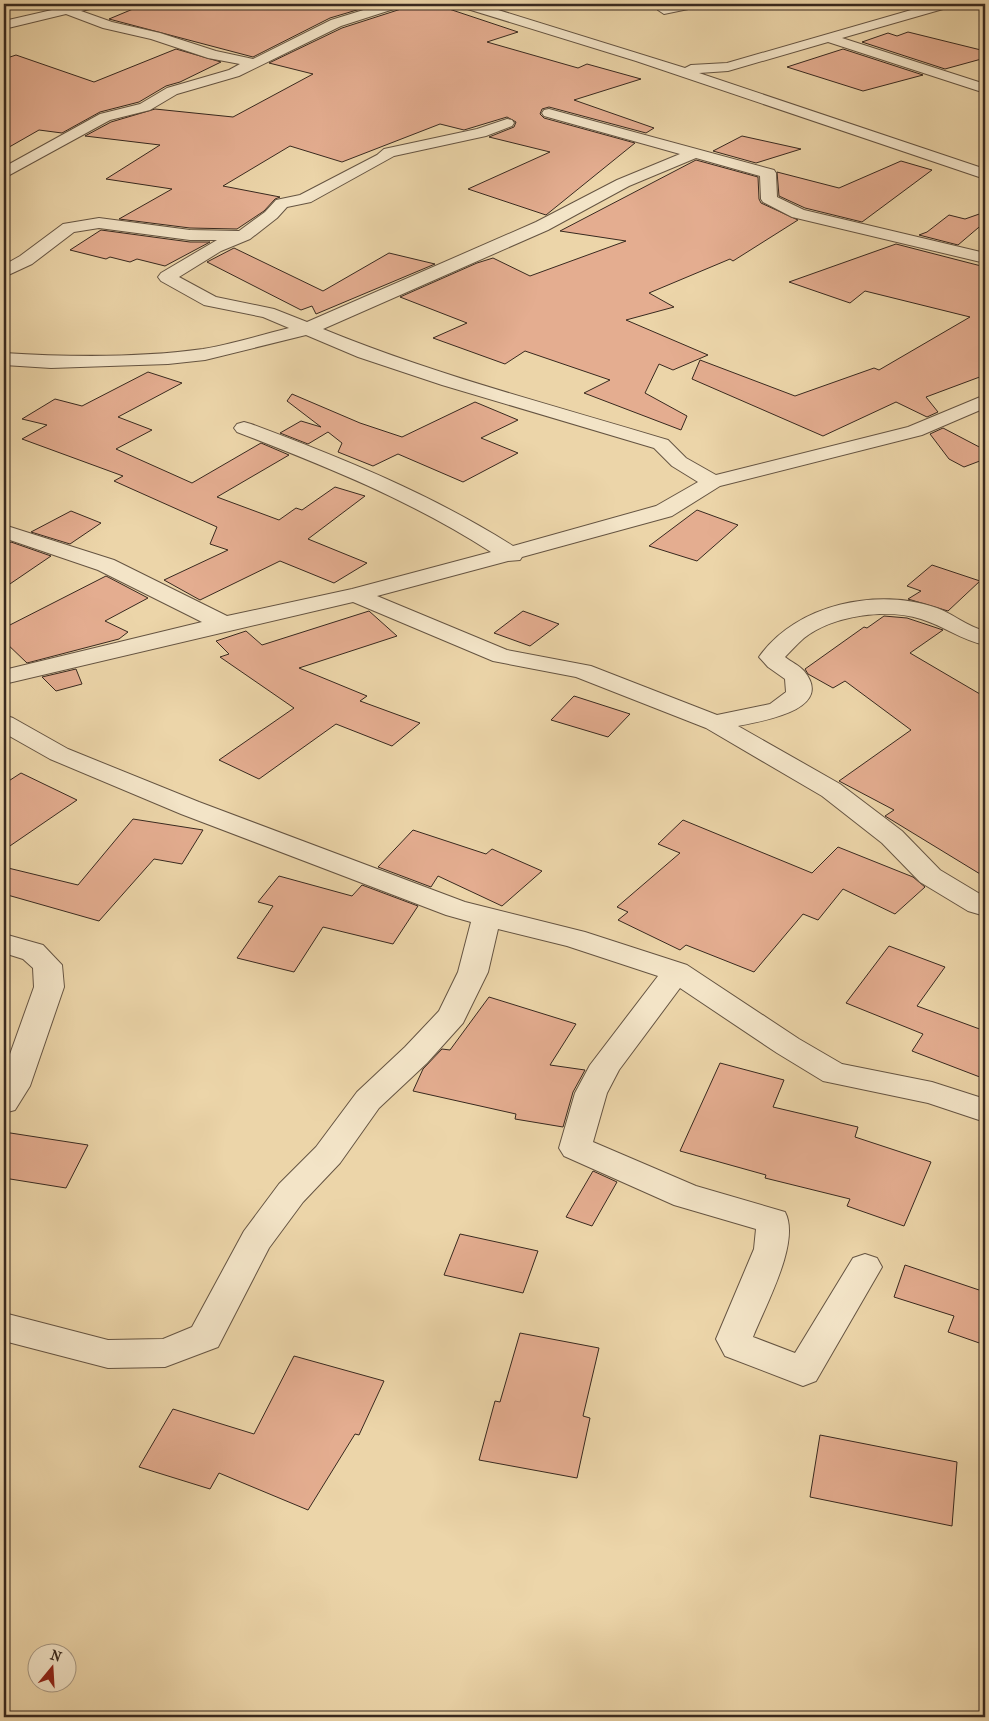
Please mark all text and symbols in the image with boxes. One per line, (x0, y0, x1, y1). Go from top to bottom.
north arrow (28, 1644, 78, 1694)
text: N (48, 1646, 64, 1666)

